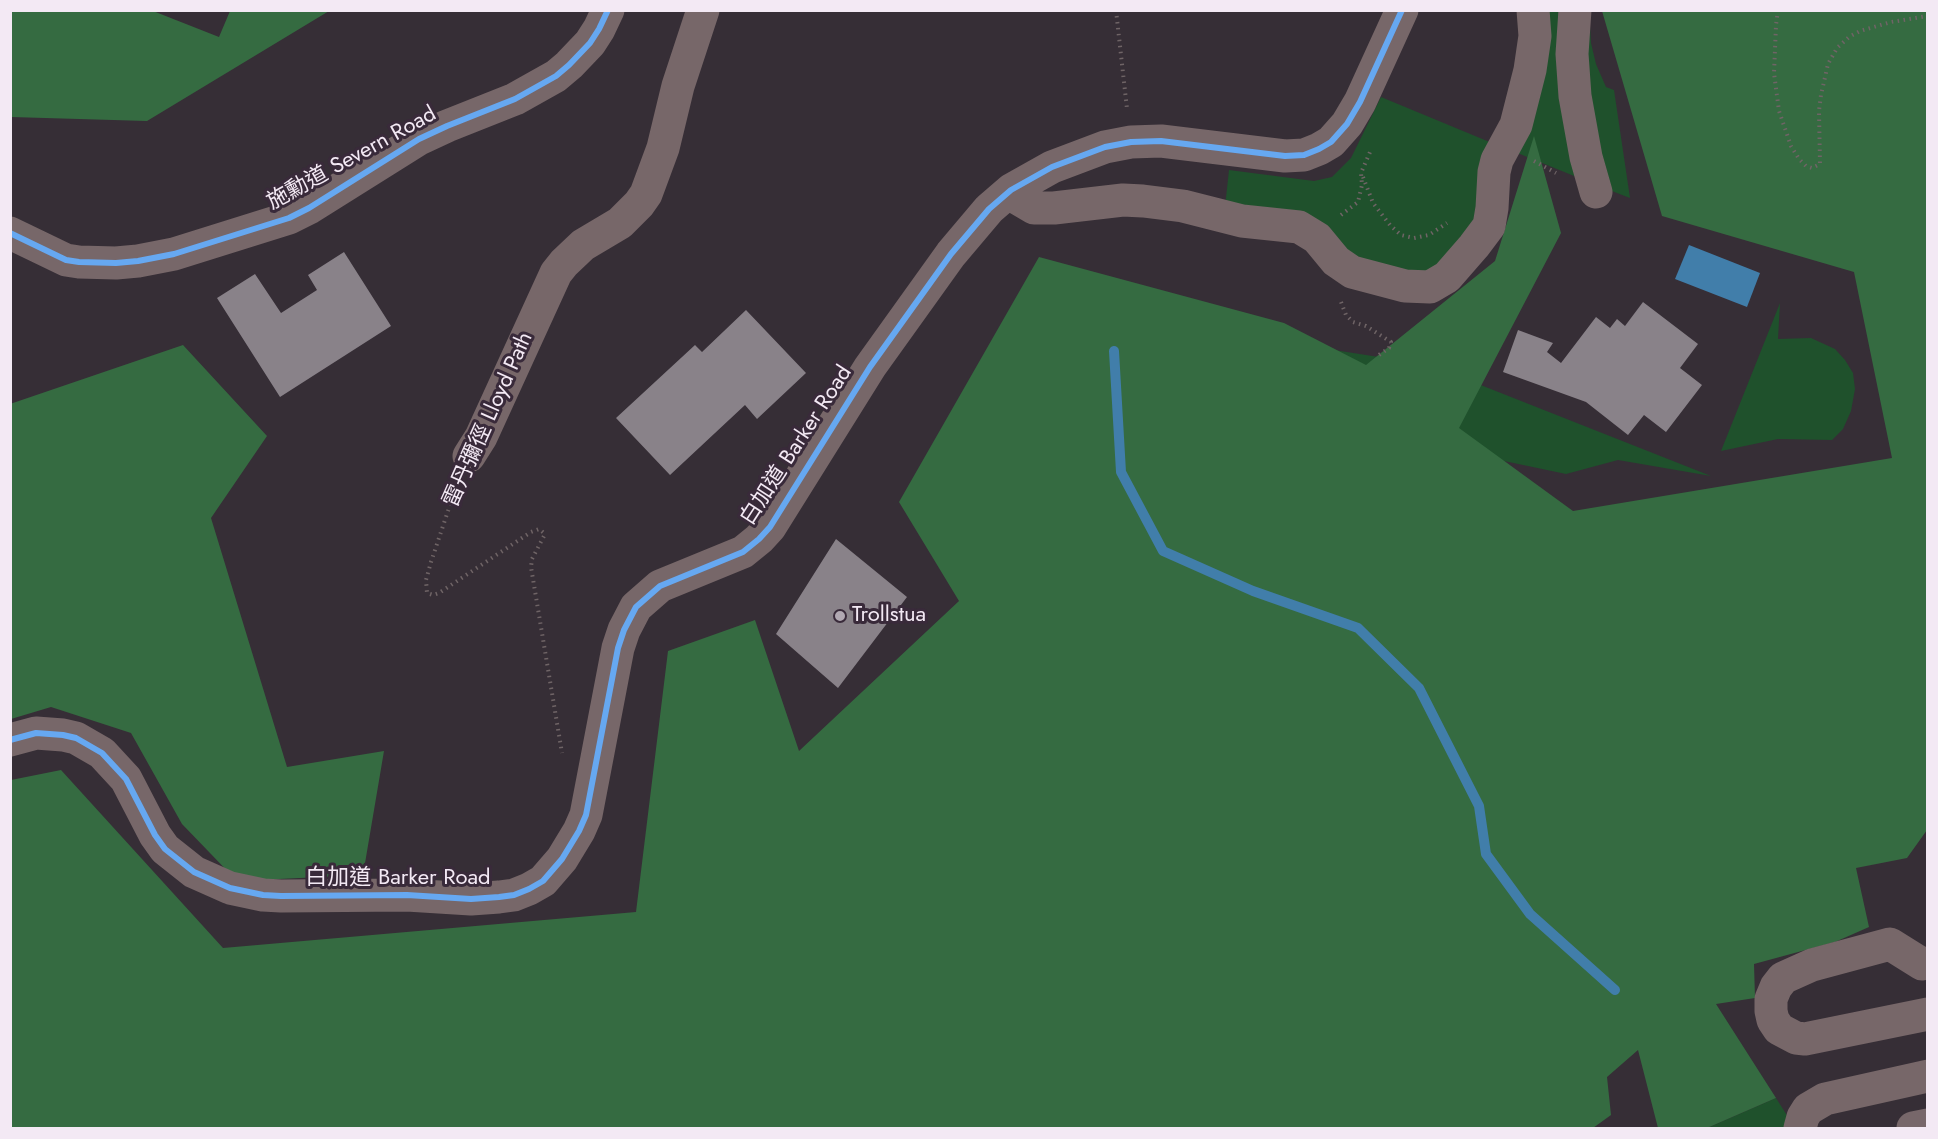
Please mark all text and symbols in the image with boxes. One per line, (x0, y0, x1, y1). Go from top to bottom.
street label: 施勳道 Severn Road (263, 102, 441, 216)
street label: 雷丹彌徑 Lloyd Path (439, 328, 539, 512)
street label: 白加道 Barker Road (735, 361, 859, 531)
place label: Trollstua (852, 603, 926, 629)
marker: Trollstua (833, 609, 847, 623)
street label: 白加道 Barker Road (305, 866, 491, 892)

